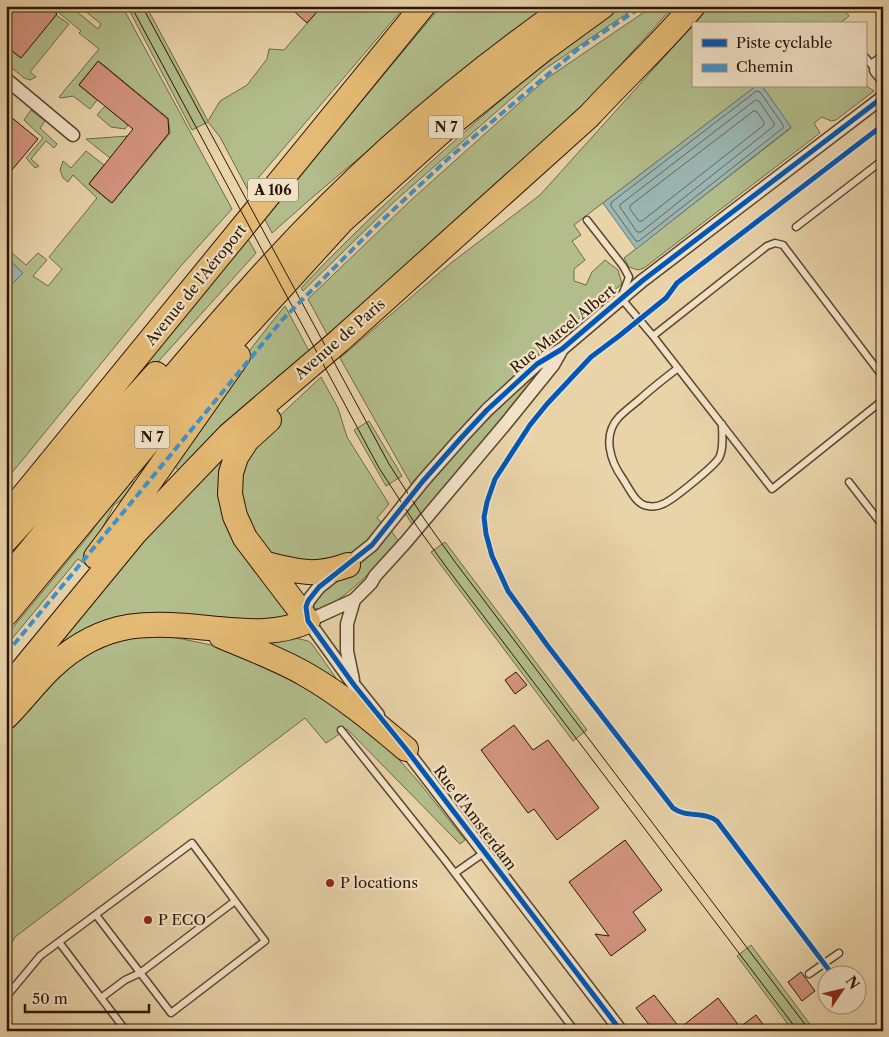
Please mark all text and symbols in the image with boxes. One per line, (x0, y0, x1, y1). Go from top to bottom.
legend (692, 22, 866, 88)
text: Piste cyclable (736, 33, 832, 52)
text: Chemin (736, 57, 794, 76)
road number: N 7 (428, 115, 464, 138)
road number: A 106 (248, 178, 298, 202)
street label: Avenue de l'Aéroport (140, 220, 251, 350)
street label: Rue Marcel Albert (506, 280, 620, 377)
street label: Avenue de Paris (290, 294, 389, 384)
road number: N 7 (134, 426, 170, 448)
street label: Rue d'Amsterdam (430, 761, 521, 874)
place label: P locations (340, 873, 418, 892)
marker: P locations (324, 877, 336, 889)
place label: P ECO (158, 910, 206, 929)
marker: P ECO (142, 914, 154, 926)
north arrow (816, 964, 866, 1014)
text: N (842, 972, 864, 993)
scale bar (25, 982, 149, 1014)
text: 50 m (32, 989, 68, 1008)

